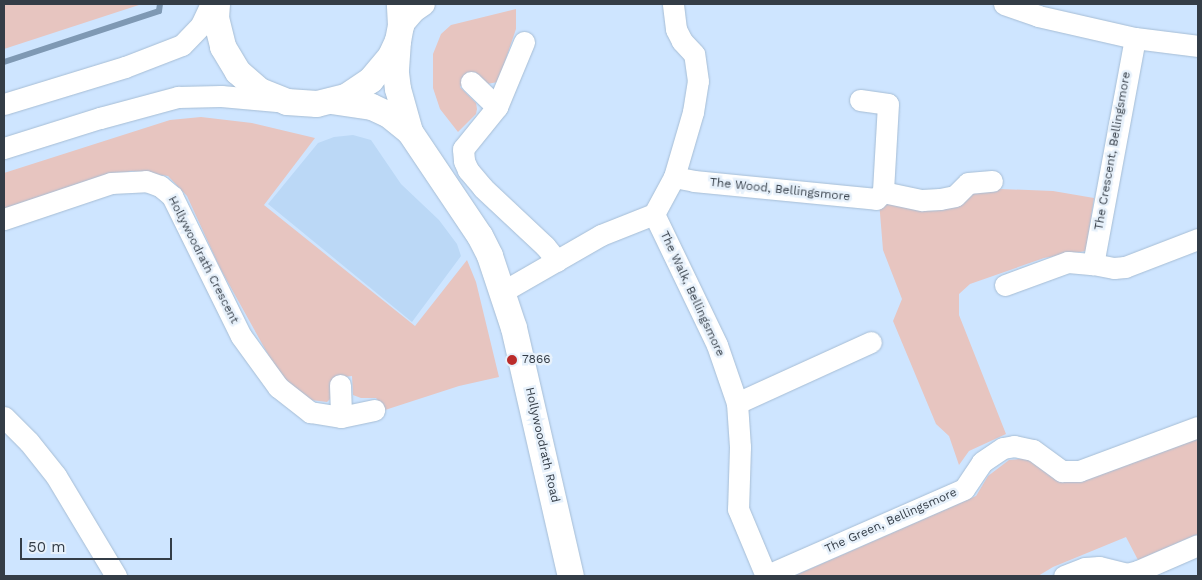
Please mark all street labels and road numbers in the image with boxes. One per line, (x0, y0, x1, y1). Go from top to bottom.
street label: The Crescent, Bellingsmore (1092, 71, 1134, 231)
street label: The Wood, Bellingsmore (709, 175, 851, 205)
street label: Hollywoodrath Crescent (165, 194, 241, 326)
street label: The Walk, Bellingsmore (657, 229, 727, 359)
street label: Hollywoodrath Road (522, 386, 562, 504)
street label: The Green, Bellingsmore (823, 485, 959, 557)

